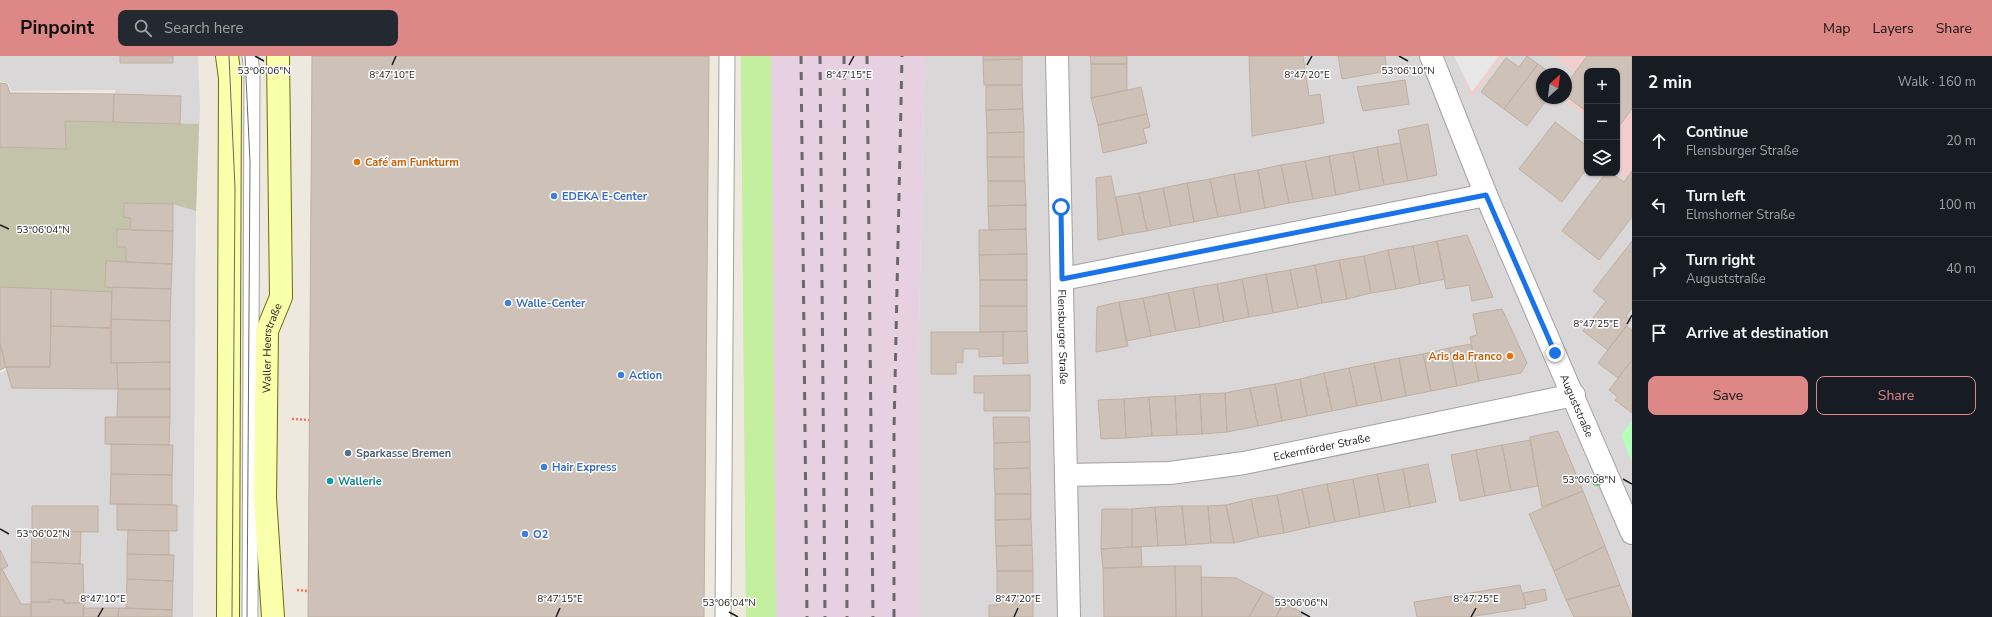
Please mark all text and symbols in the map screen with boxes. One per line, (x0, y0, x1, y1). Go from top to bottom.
search box (118, 10, 398, 46)
text: Pinpoint (20, 15, 94, 41)
icon: search (132, 17, 154, 39)
text: Search here (164, 18, 243, 38)
text: Map (1823, 19, 1850, 38)
text: Layers (1872, 19, 1914, 38)
text: Share (1936, 19, 1972, 38)
text: 53°06'06"N (237, 64, 291, 78)
text: 53°06'10"N (1381, 64, 1435, 78)
text: 8°47'10"E (369, 68, 415, 82)
text: 8°47'15"E (826, 68, 872, 82)
text: 8°47'20"E (1284, 68, 1330, 82)
north arrow (1536, 68, 1572, 104)
map controls (1584, 68, 1620, 176)
button: + (1584, 68, 1620, 104)
text: 2 min (1648, 71, 1692, 94)
text: Walk · 160 m (1898, 73, 1976, 91)
button: − (1584, 104, 1620, 140)
text: Continue (1686, 122, 1748, 142)
icon: ahead (1648, 130, 1670, 152)
text: 20 m (1946, 132, 1976, 150)
button: layers (1584, 140, 1620, 176)
text: Flensburger Straße (1686, 142, 1798, 160)
place label: Café am Funkturm (365, 155, 459, 170)
marker: Café am Funkturm (352, 157, 362, 167)
text: Turn left (1686, 186, 1745, 206)
place label: EDEKA E-Center (562, 189, 648, 204)
marker: EDEKA E-Center (549, 191, 559, 201)
icon: left (1648, 194, 1670, 216)
text: 100 m (1938, 196, 1976, 214)
route start (1052, 198, 1070, 216)
text: Elmshorner Straße (1686, 206, 1795, 224)
text: 53°06'04"N (16, 223, 70, 237)
text: Turn right (1686, 250, 1755, 270)
icon: right (1648, 258, 1670, 280)
text: 40 m (1946, 260, 1976, 278)
text: Auguststraße (1686, 270, 1766, 288)
street label: Flensburger Straße (1054, 289, 1072, 385)
place label: Walle-Center (516, 296, 586, 311)
marker: Walle-Center (503, 298, 513, 308)
street label: Waller Heerstraße (259, 301, 285, 393)
text: 8°47'25"E (1573, 317, 1619, 331)
icon: arrive (1648, 322, 1670, 344)
text: Arrive at destination (1686, 323, 1829, 343)
route end (1546, 344, 1564, 362)
place label: Aris da Franco (1429, 349, 1502, 364)
marker: Aris da Franco (1505, 351, 1515, 361)
place label: Action (629, 368, 662, 383)
marker: Action (616, 370, 626, 380)
street label: Auguststraße (1557, 372, 1597, 440)
button: Save (1648, 376, 1808, 415)
button: Share (1816, 376, 1976, 415)
street label: Eckernförder Straße (1272, 430, 1372, 464)
place label: Sparkasse Bremen (356, 446, 451, 461)
marker: Sparkasse Bremen (343, 448, 353, 458)
place label: Hair Express (552, 460, 617, 475)
marker: Hair Express (539, 462, 549, 472)
text: 53°06'08"N (1562, 473, 1616, 487)
place label: Wallerie (338, 474, 382, 489)
marker: Wallerie (325, 476, 335, 486)
text: 53°06'02"N (16, 527, 70, 541)
place label: O2 (533, 527, 549, 542)
marker: O2 (520, 529, 530, 539)
text: 8°47'10"E (80, 592, 126, 606)
text: 8°47'15"E (537, 592, 583, 606)
text: 8°47'20"E (995, 592, 1041, 606)
text: 8°47'25"E (1453, 592, 1499, 606)
text: 53°06'04"N (702, 596, 756, 610)
text: 53°06'06"N (1274, 596, 1328, 610)

